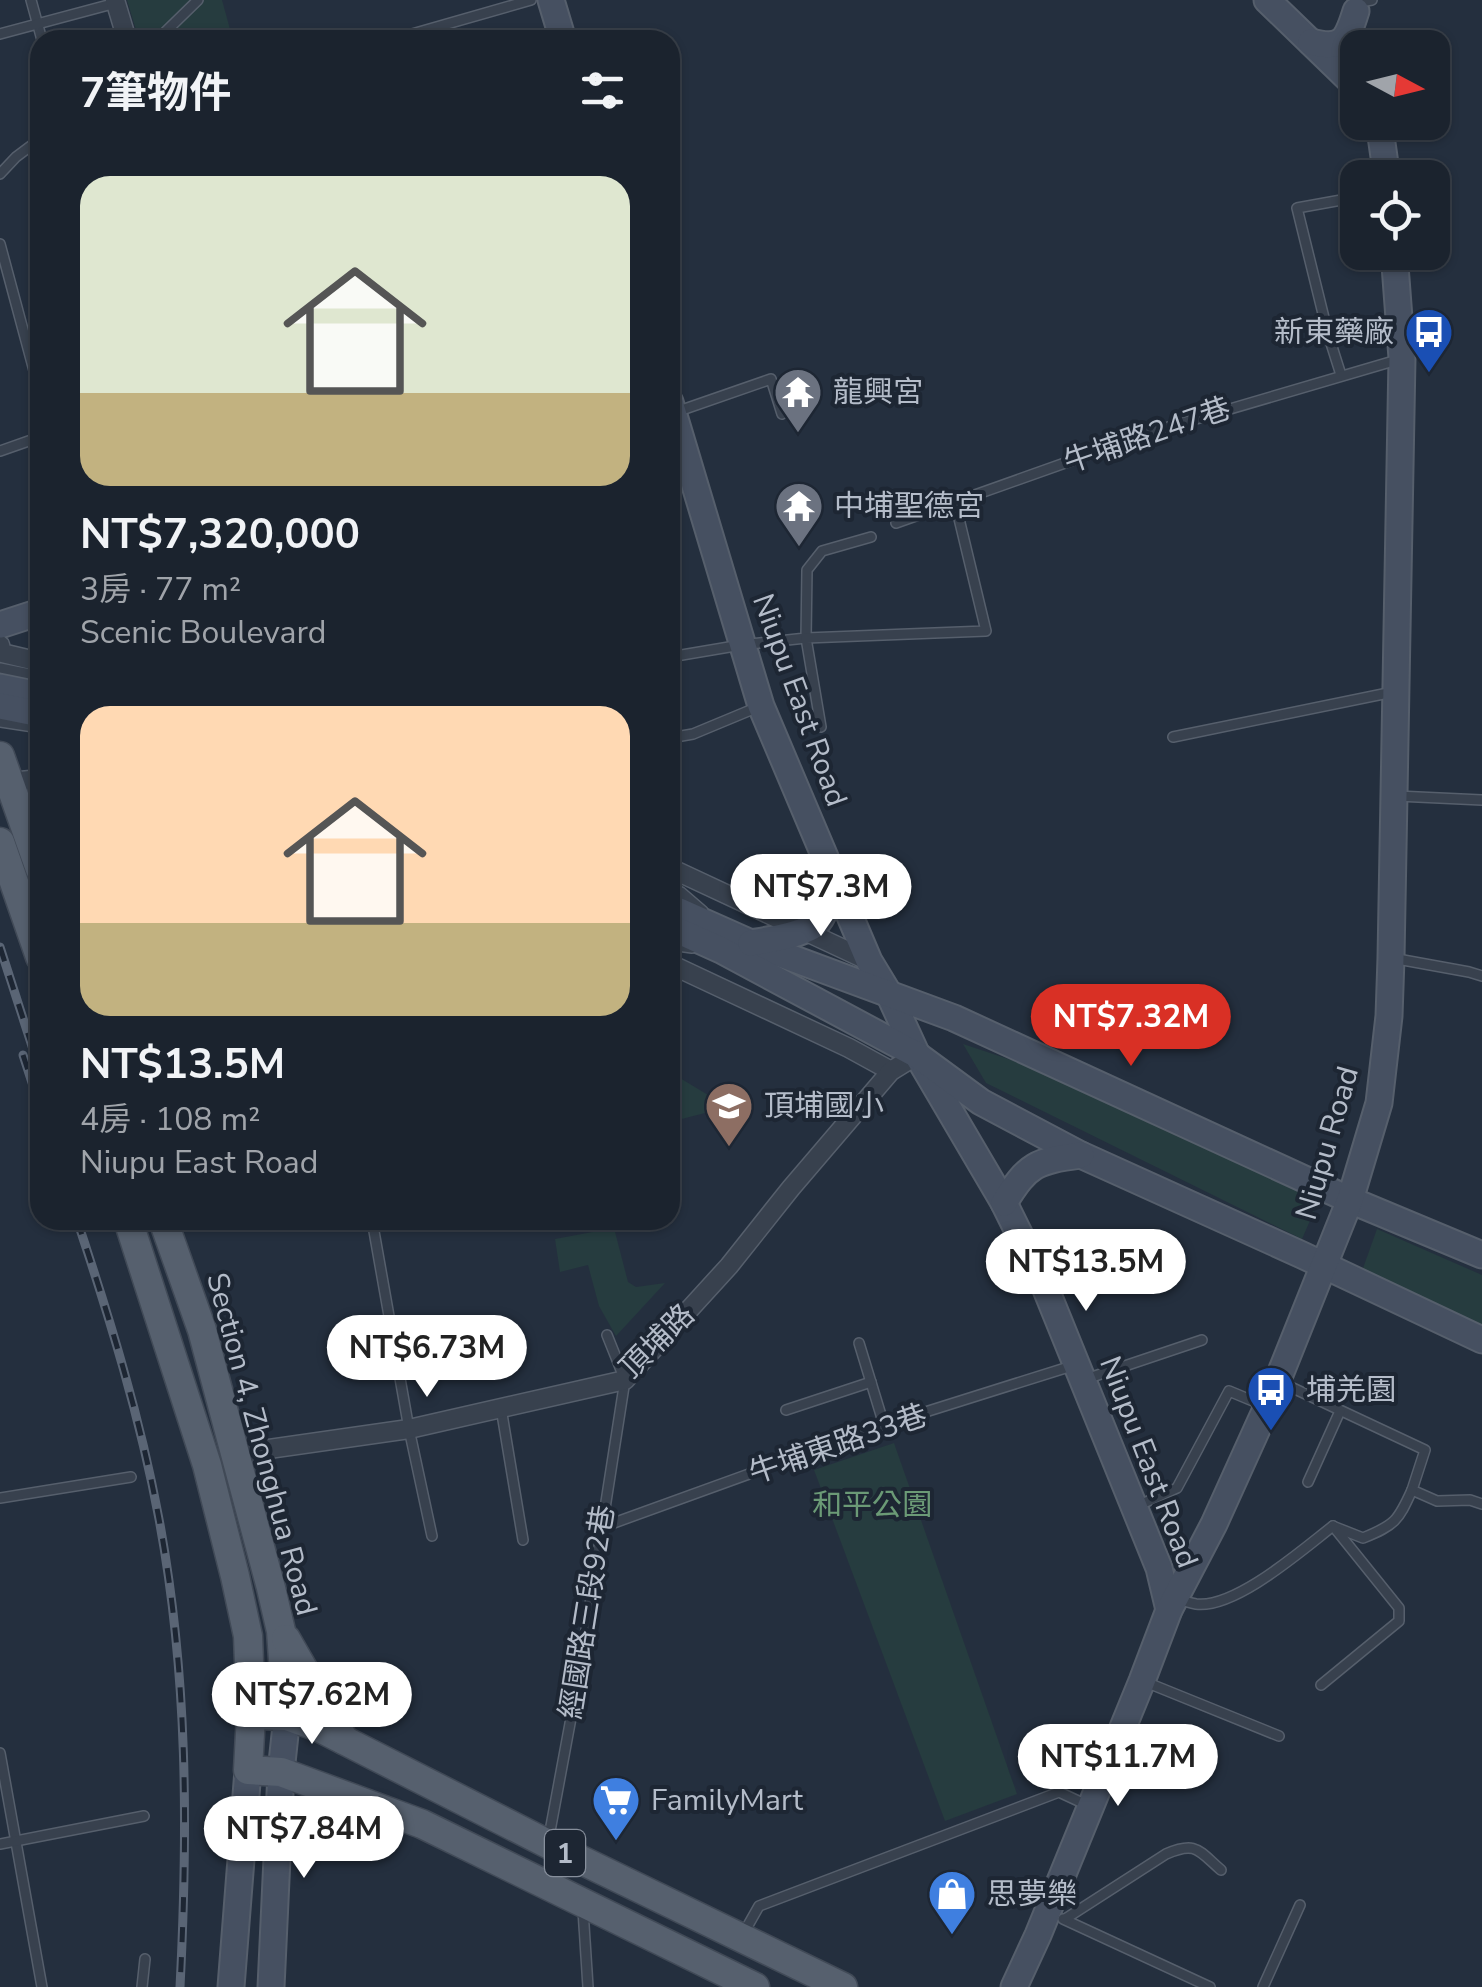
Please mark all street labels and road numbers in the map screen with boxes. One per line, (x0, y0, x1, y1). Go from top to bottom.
street label: 牛埔路247巷 (1058, 388, 1236, 483)
street label: Niupu East Road (742, 588, 857, 812)
street label: Niupu Road (1286, 1062, 1369, 1225)
street label: Section 4, Zhonghua Road (196, 1268, 327, 1620)
street label: 頂埔路 (611, 1295, 704, 1388)
street label: Niupu East Road (1089, 1351, 1208, 1574)
street label: 牛埔東路33巷 (744, 1395, 933, 1494)
street label: 經國路三段92巷 (550, 1502, 625, 1722)
road number: 1 (545, 1830, 585, 1876)

